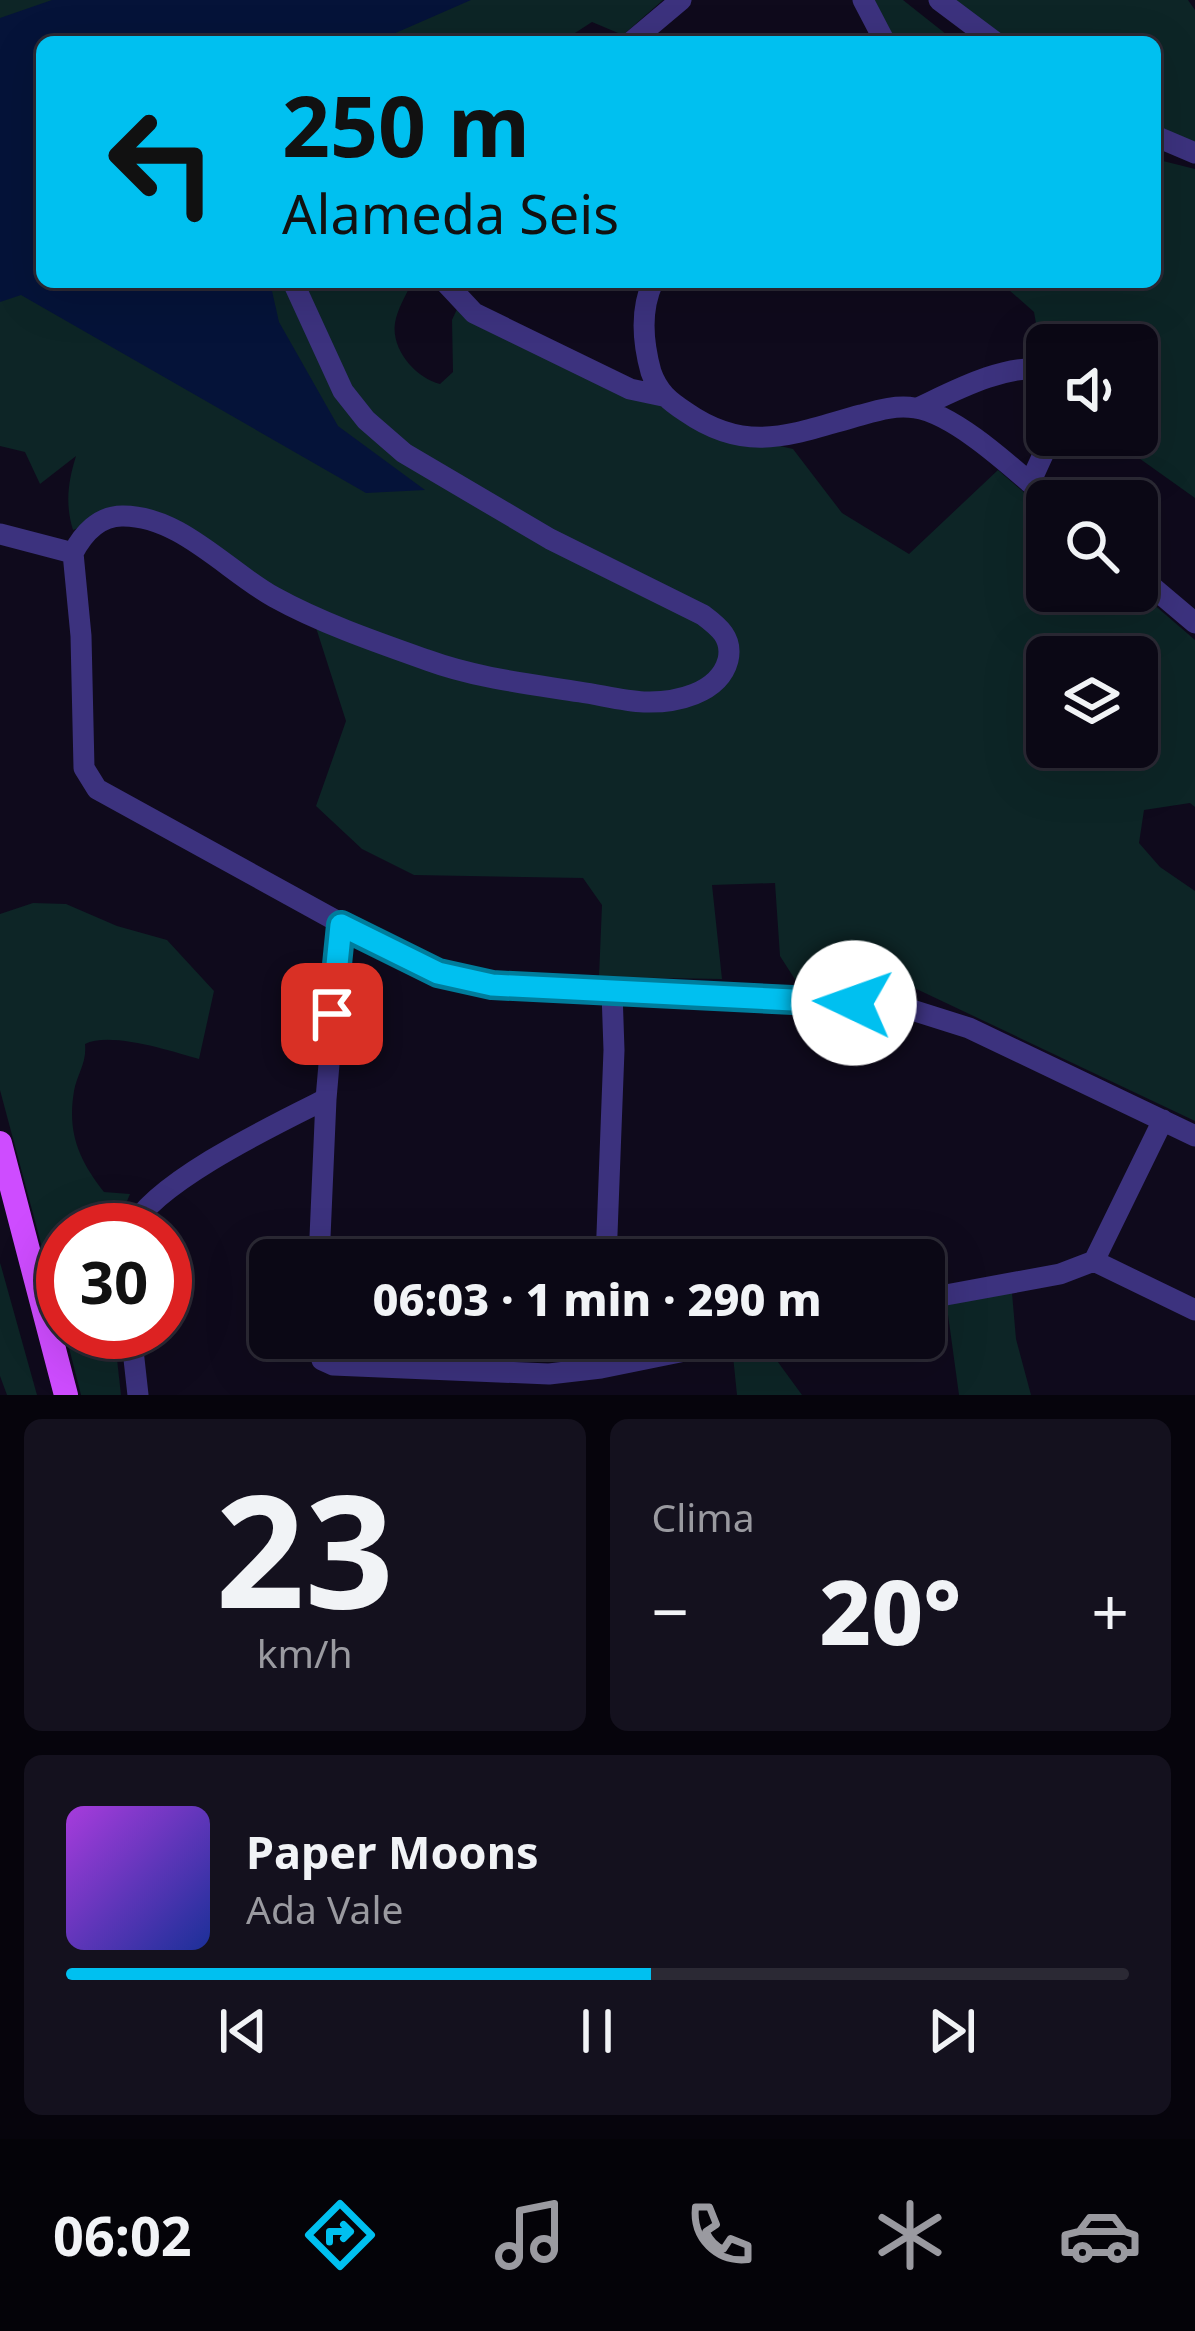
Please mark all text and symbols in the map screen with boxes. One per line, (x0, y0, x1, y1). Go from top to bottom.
text: 250 m (282, 67, 530, 182)
icon: left (84, 84, 240, 240)
text: Alameda Seis (282, 176, 619, 250)
map controls (1026, 324, 1158, 768)
button: sound (1026, 324, 1158, 456)
button: search (1026, 480, 1158, 612)
button: layers (1026, 636, 1158, 768)
position arrow (791, 940, 917, 1066)
pin (281, 963, 383, 1065)
icon: arrive (299, 981, 365, 1047)
speed limit sign: 30 (36, 1203, 192, 1359)
text: 06:03 · 1 min · 290 m (372, 1268, 822, 1329)
text: 23 (216, 1441, 394, 1654)
text: Clima (652, 1490, 755, 1543)
text: 20° (819, 1549, 961, 1671)
text: − (652, 1565, 689, 1655)
text: + (1091, 1565, 1129, 1655)
text: km/h (257, 1626, 353, 1679)
text: Paper Moons (246, 1821, 539, 1882)
text: Ada Vale (246, 1882, 403, 1935)
icon: previous (210, 1998, 276, 2064)
icon: pause (564, 1998, 630, 2064)
icon: next (919, 1998, 985, 2064)
icon: directions (298, 2193, 382, 2277)
icon: music (488, 2193, 572, 2277)
icon: phone (678, 2193, 762, 2277)
icon: climate (868, 2193, 952, 2277)
icon: car (1058, 2193, 1142, 2277)
text: 06:02 (53, 2198, 192, 2272)

